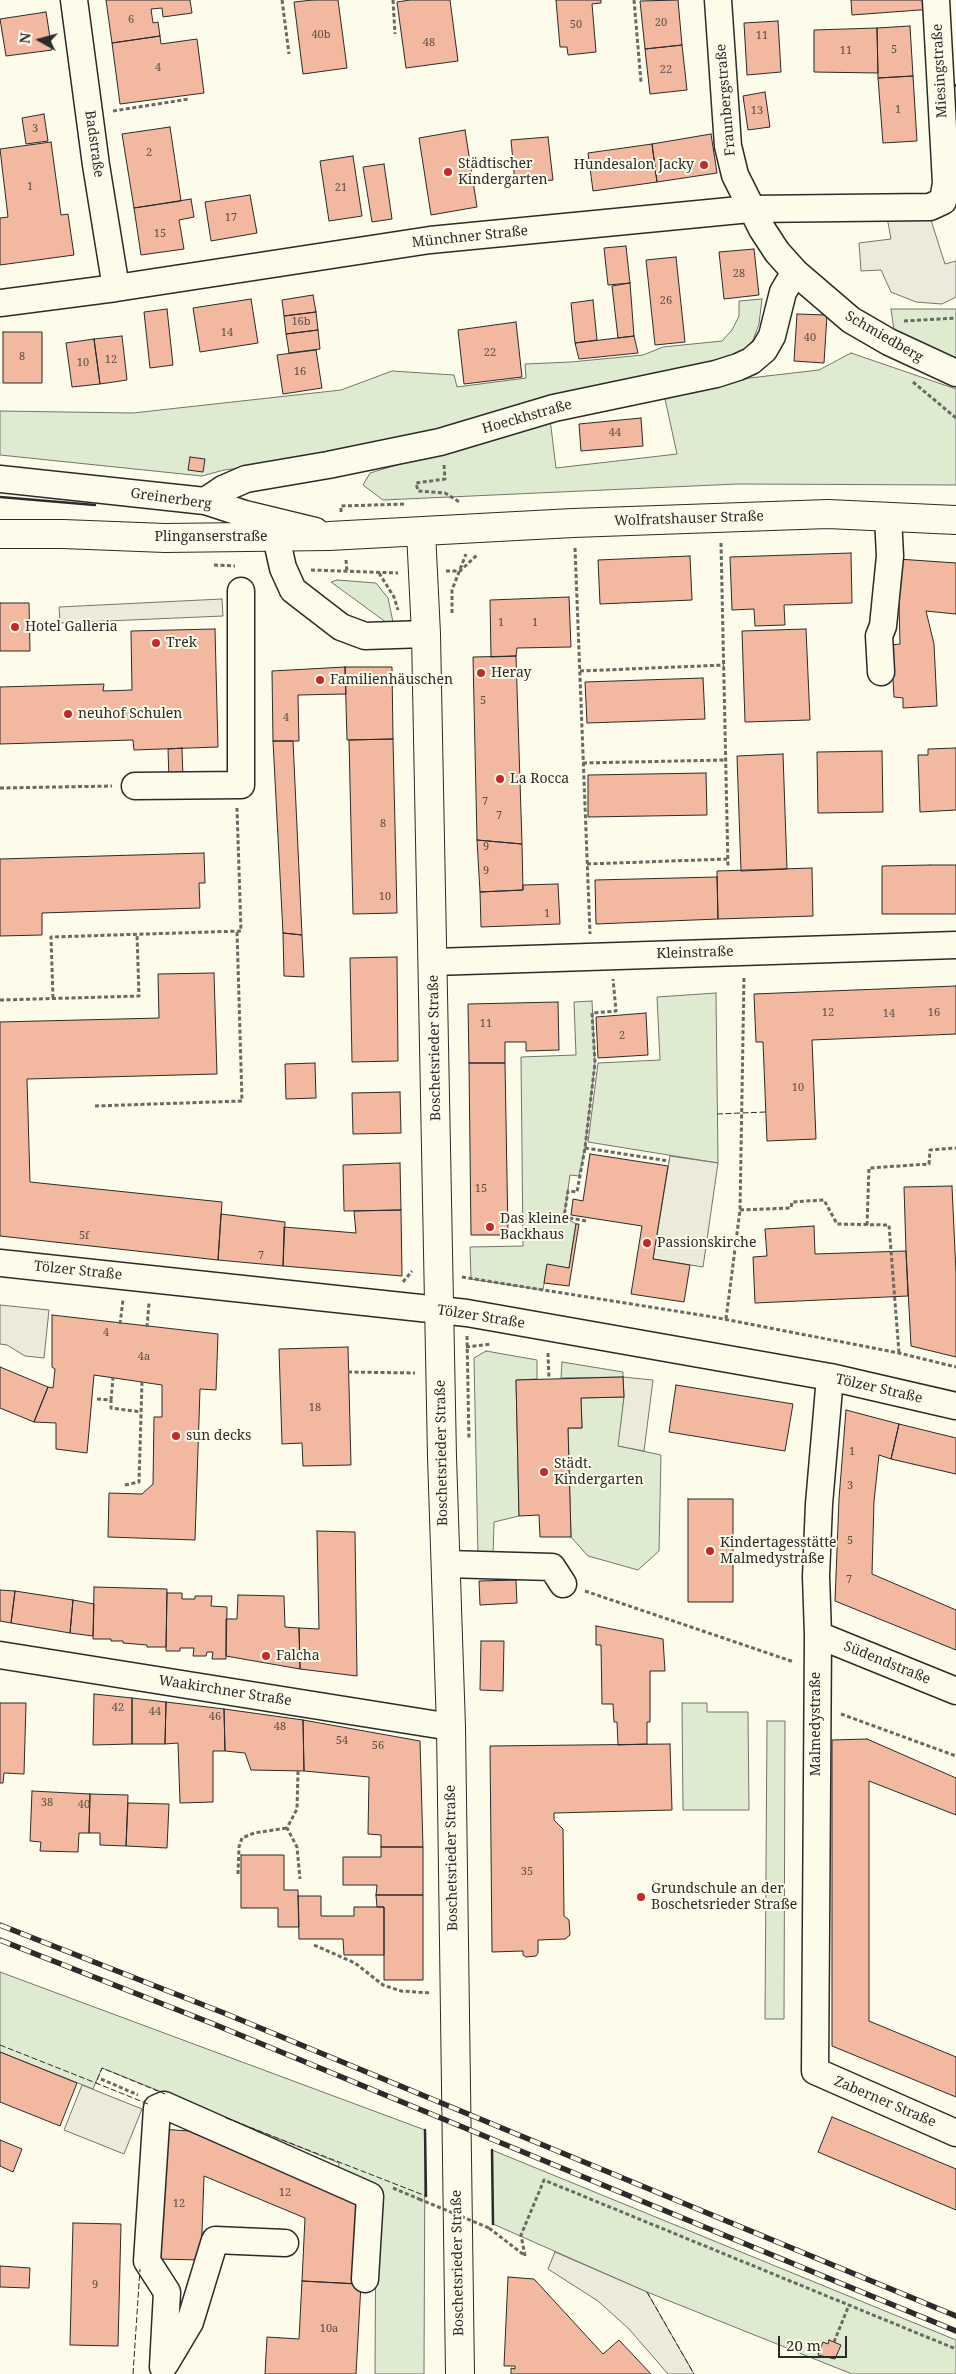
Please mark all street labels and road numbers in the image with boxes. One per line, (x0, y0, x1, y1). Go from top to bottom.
street label: Miesingstraße (929, 23, 951, 119)
street label: Fraunbergstraße (713, 43, 739, 157)
street label: Badstraße (81, 109, 107, 179)
street label: Münchner Straße (411, 223, 529, 251)
street label: Schmiedberg (842, 308, 926, 366)
street label: Hoeckhstraße (480, 396, 574, 438)
street label: Greinerberg (129, 485, 213, 513)
street label: Wolfratshauser Straße (614, 508, 764, 530)
street label: Plinganserstraße (154, 529, 268, 545)
street label: Kleinstraße (656, 943, 734, 963)
street label: Boschetsrieder Straße (425, 975, 445, 1121)
street label: Tölzer Straße (33, 1258, 123, 1284)
street label: Tölzer Straße (436, 1302, 526, 1332)
street label: Tölzer Straße (834, 1371, 924, 1407)
street label: Boschetsrieder Straße (432, 1380, 452, 1526)
street label: Südendstraße (841, 1638, 933, 1688)
street label: Waakirchner Straße (157, 1672, 293, 1710)
street label: Malmedystraße (808, 1672, 824, 1776)
street label: Boschetsrieder Straße (442, 1785, 462, 1931)
street label: Zaberner Straße (832, 2073, 938, 2131)
street label: Boschetsrieder Straße (448, 2190, 468, 2336)

